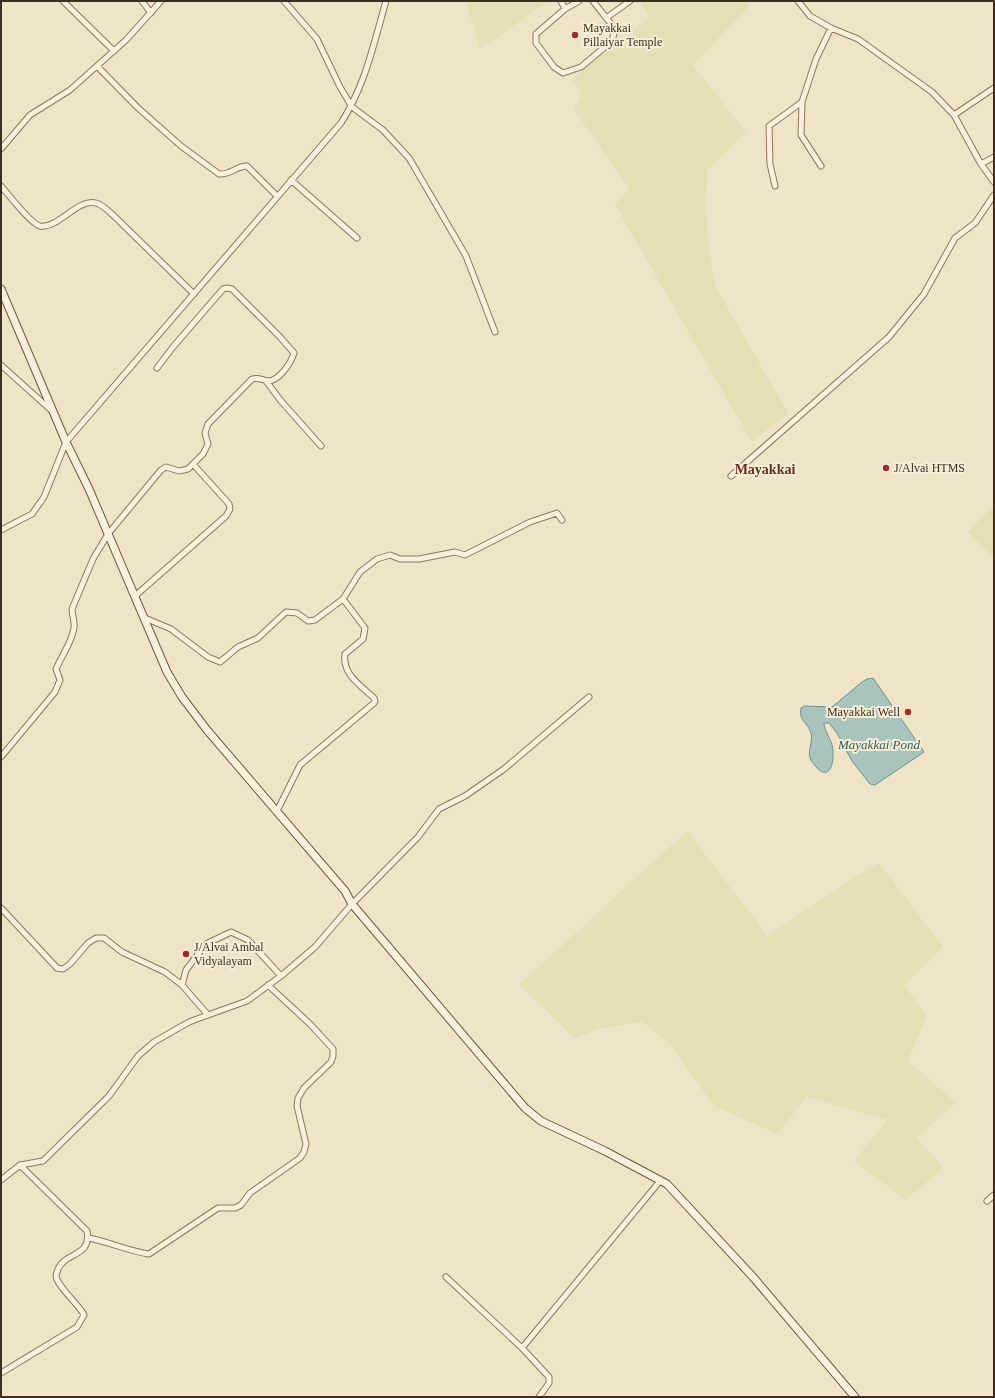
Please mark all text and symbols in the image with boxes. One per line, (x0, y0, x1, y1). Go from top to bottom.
place label: Mayakkai Pillaiyar Temple (583, 21, 662, 49)
marker: Mayakkai Pillaiyar Temple (570, 30, 580, 40)
place label: J/Alvai HTMS (894, 461, 965, 475)
district label: Mayakkai (735, 462, 795, 477)
marker: J/Alvai HTMS (881, 463, 891, 473)
place label: Mayakkai Well (827, 705, 901, 719)
marker: Mayakkai Well (903, 707, 913, 717)
water label: Mayakkai Pond (837, 737, 920, 752)
place label: J/Alvai Ambal Vidyalayam (194, 940, 264, 968)
marker: J/Alvai Ambal Vidyalayam (181, 949, 191, 959)

